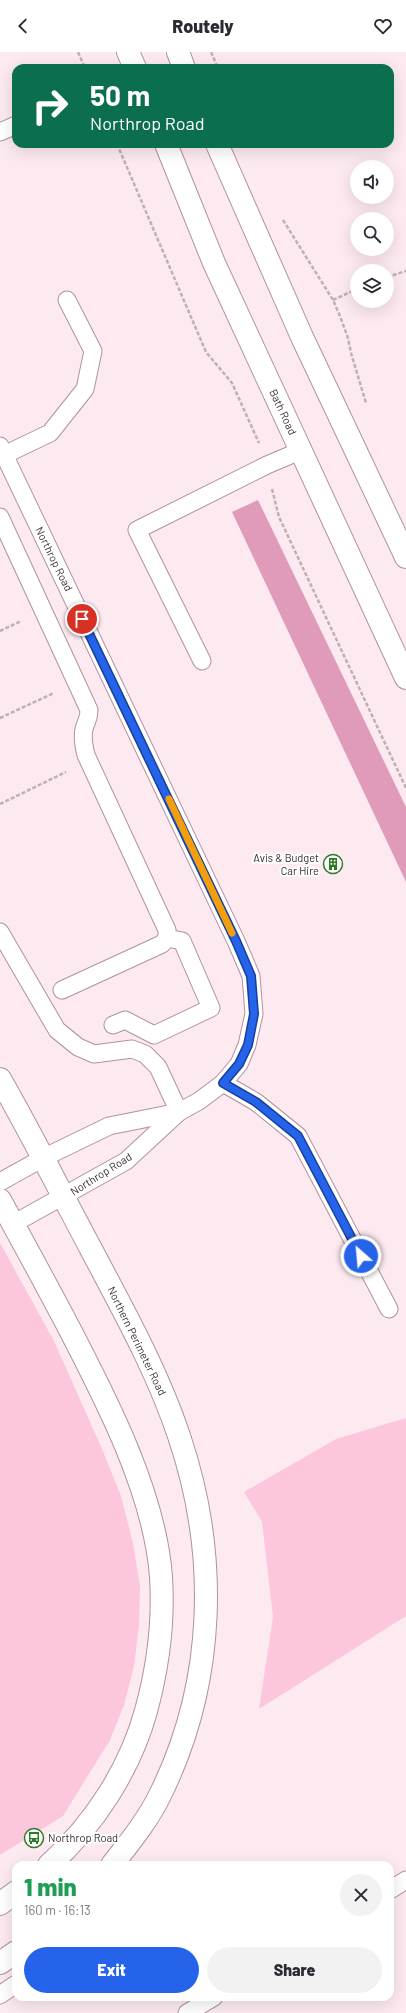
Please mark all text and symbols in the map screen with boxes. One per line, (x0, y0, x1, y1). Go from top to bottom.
icon: back (12, 15, 34, 37)
text: Routely (172, 15, 234, 37)
icon: heart (372, 15, 394, 37)
text: 50 m (90, 78, 150, 112)
icon: right (24, 80, 76, 132)
text: Northrop Road (90, 112, 205, 134)
map controls (350, 160, 394, 308)
button: sound (350, 160, 394, 204)
button: search (350, 212, 394, 256)
button: layers (350, 264, 394, 308)
street label: Bath Road (267, 387, 300, 437)
street label: Northrop Road (33, 524, 76, 593)
pin (65, 602, 99, 636)
icon: arrive (71, 608, 93, 630)
place label: Avis & Budget Car Hire (253, 851, 319, 877)
building icon: Avis & Budget Car Hire (322, 853, 344, 875)
street label: Northrop Road (68, 1149, 134, 1198)
position arrow (340, 1235, 382, 1277)
street label: Northern Perimeter Road (105, 1284, 169, 1397)
bus stop icon: Northrop Road (23, 1827, 45, 1849)
place label: Northrop Road (48, 1831, 118, 1844)
text: 1 min (24, 1872, 77, 1901)
button: close (340, 1874, 382, 1916)
text: 160 m · 16:13 (24, 1902, 91, 1918)
button: Exit (24, 1947, 199, 1993)
button: Share (207, 1947, 382, 1993)

